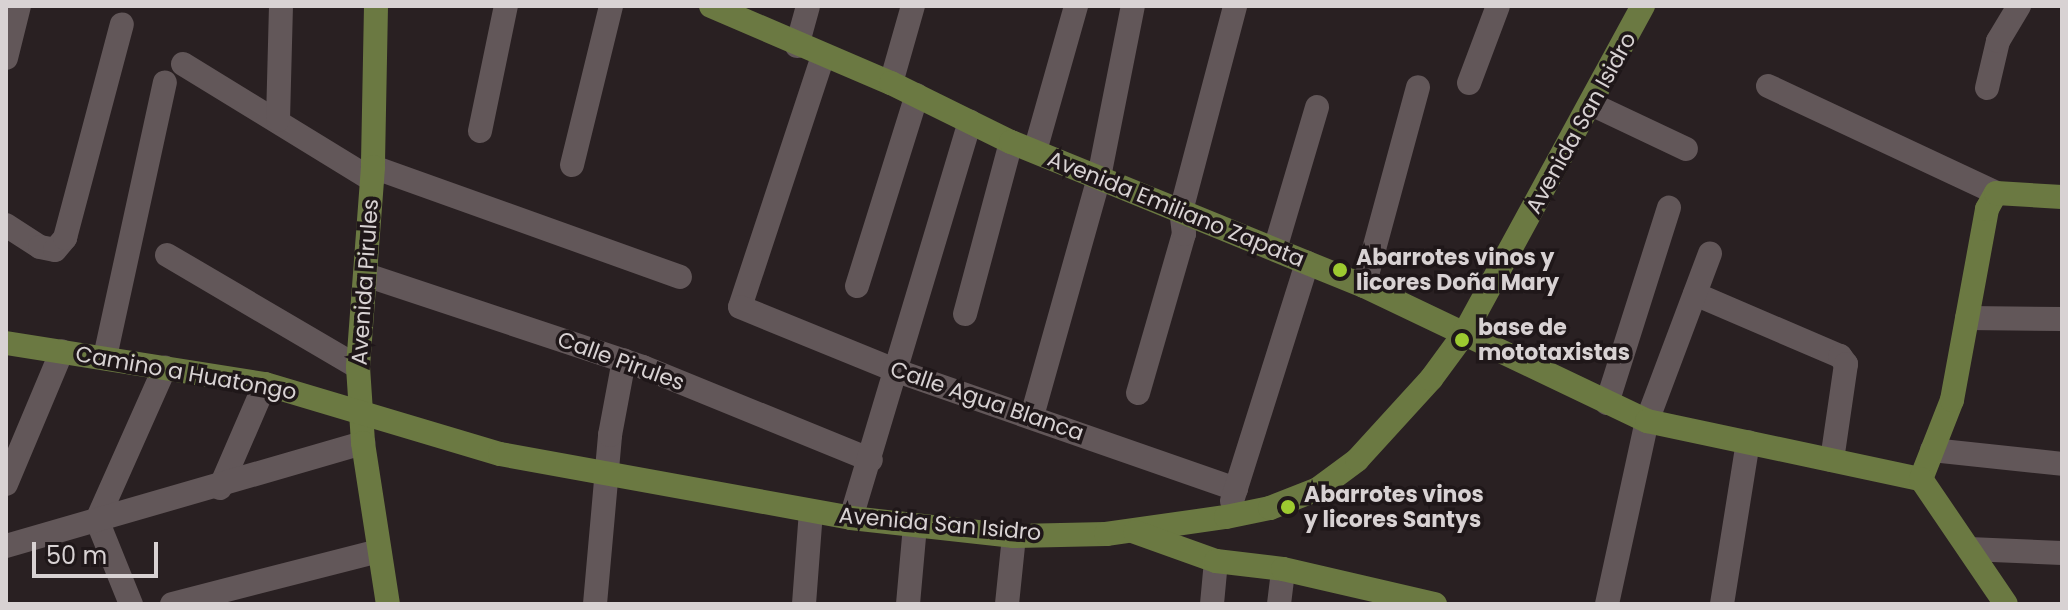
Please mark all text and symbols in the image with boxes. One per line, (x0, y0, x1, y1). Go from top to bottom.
street label: Avenida San Isidro (1520, 28, 1642, 218)
street label: Avenida Emiliano Zapata (1044, 145, 1308, 273)
street label: Avenida Pirules (346, 198, 384, 366)
place label: Abarrotes vinos y licores Doña Mary (1356, 244, 1559, 296)
marker: Abarrotes vinos y licores Doña Mary (1331, 261, 1349, 279)
place label: base de mototaxistas (1478, 314, 1630, 366)
street label: Calle Pirules (554, 326, 688, 396)
marker: base de mototaxistas (1453, 331, 1471, 349)
street label: Camino a Huatongo (73, 341, 299, 405)
street label: Calle Agua Blanca (887, 356, 1087, 446)
place label: Abarrotes vinos y licores Santys (1304, 481, 1484, 532)
marker: Abarrotes vinos y licores Santys (1279, 498, 1297, 516)
street label: Avenida San Isidro (838, 502, 1042, 546)
scale bar (36, 526, 162, 576)
text: 50 m (46, 539, 107, 572)

